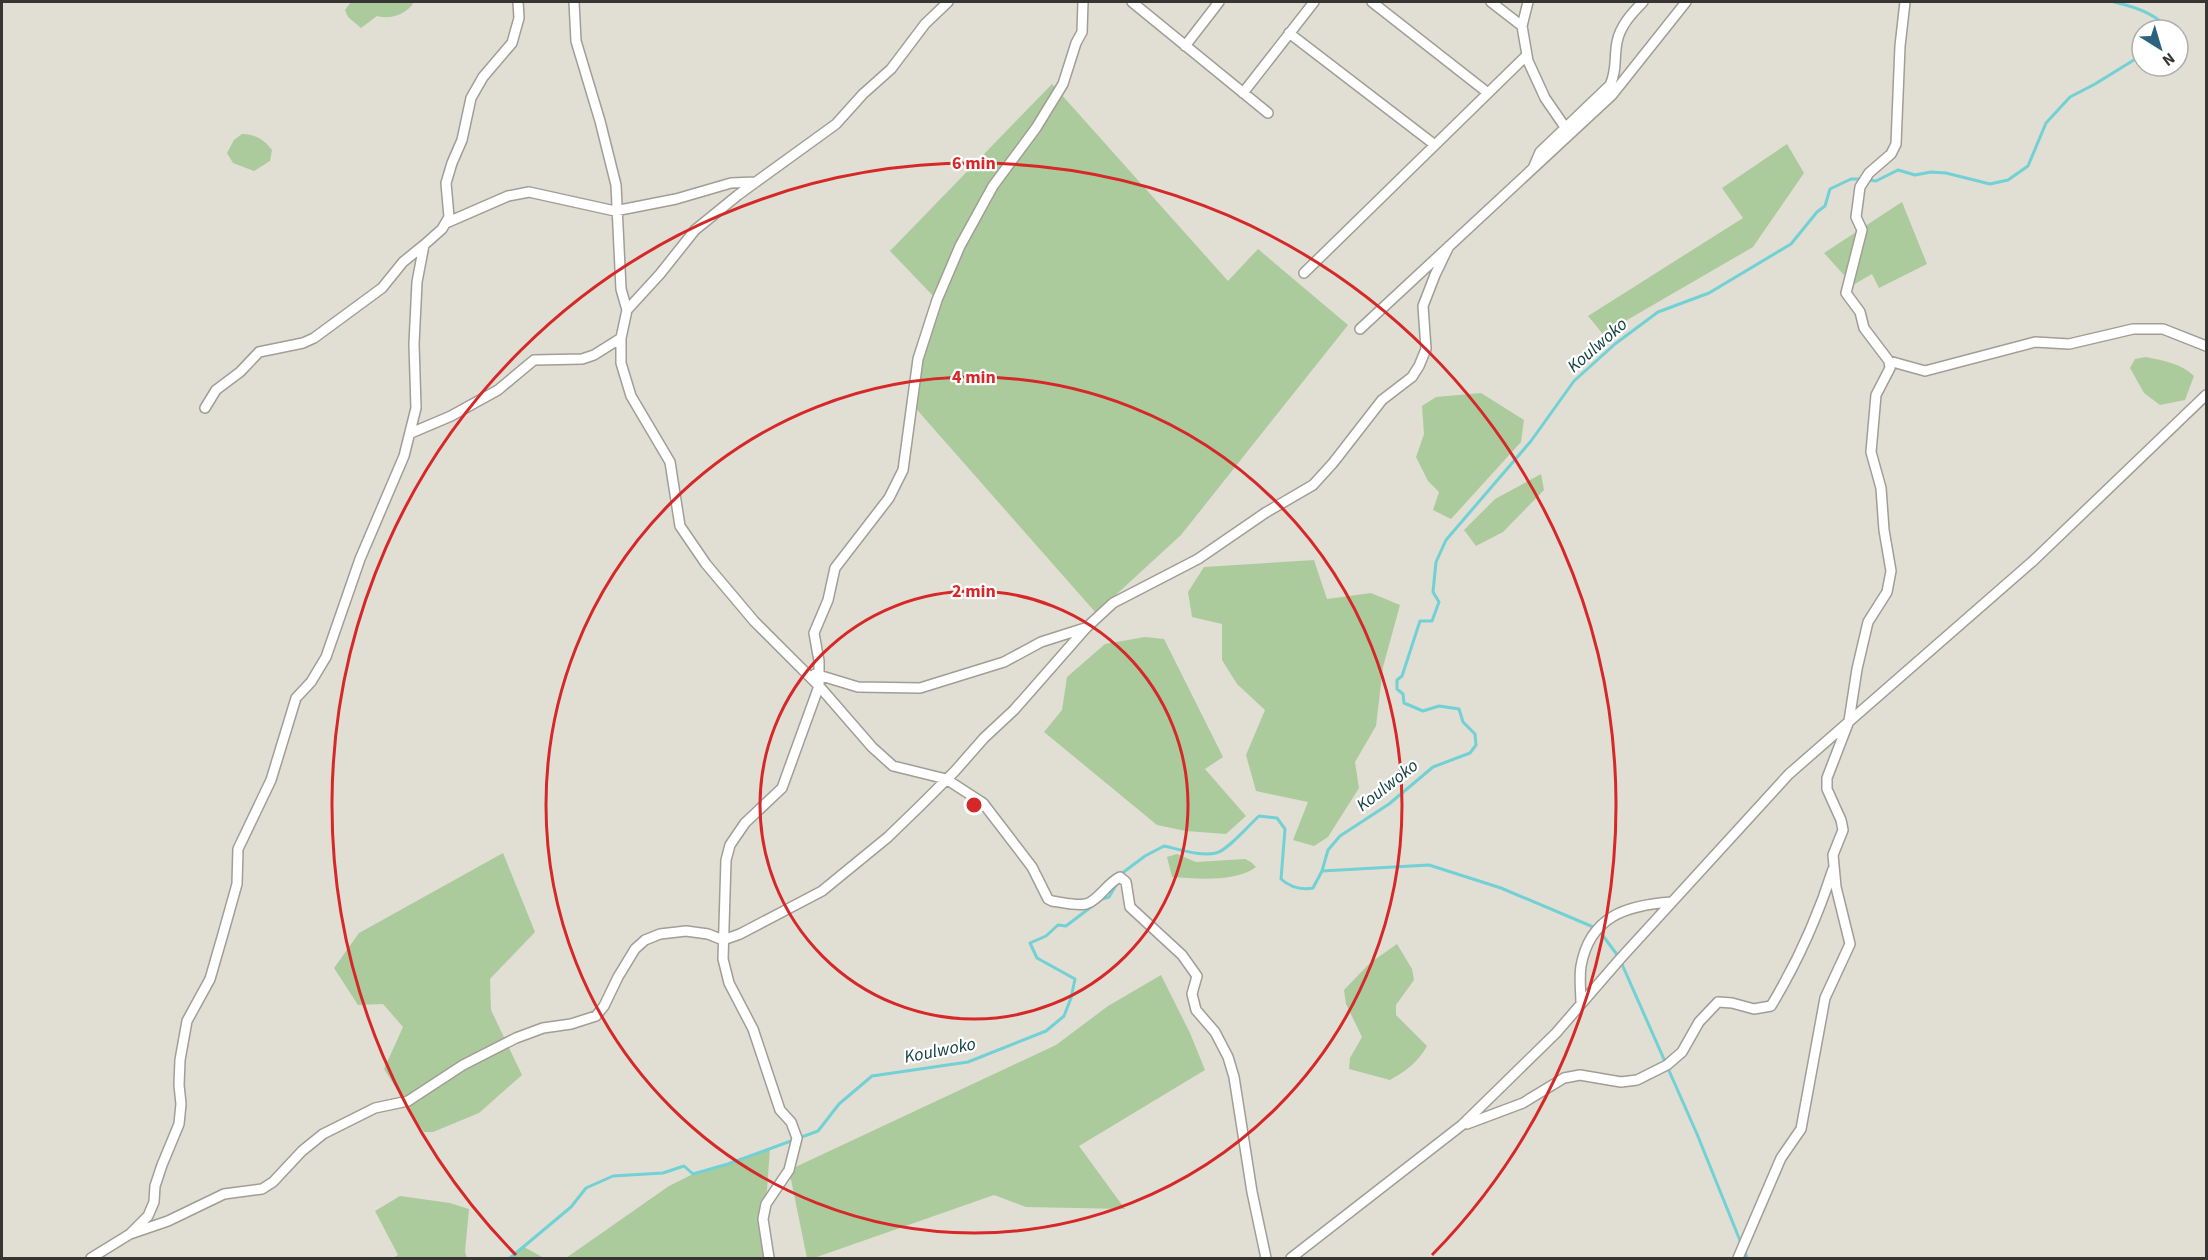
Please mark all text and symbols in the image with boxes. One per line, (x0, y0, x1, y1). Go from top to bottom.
north arrow (2130, 18, 2190, 78)
text: N (2158, 47, 2179, 71)
text: 6 min (952, 151, 996, 176)
water label: Koulwoko (1562, 312, 1633, 379)
text: 4 min (952, 365, 996, 390)
text: 2 min (952, 579, 996, 604)
water label: Koulwoko (1351, 753, 1424, 818)
centre of rings (964, 795, 984, 815)
water label: Koulwoko (902, 1031, 978, 1070)

